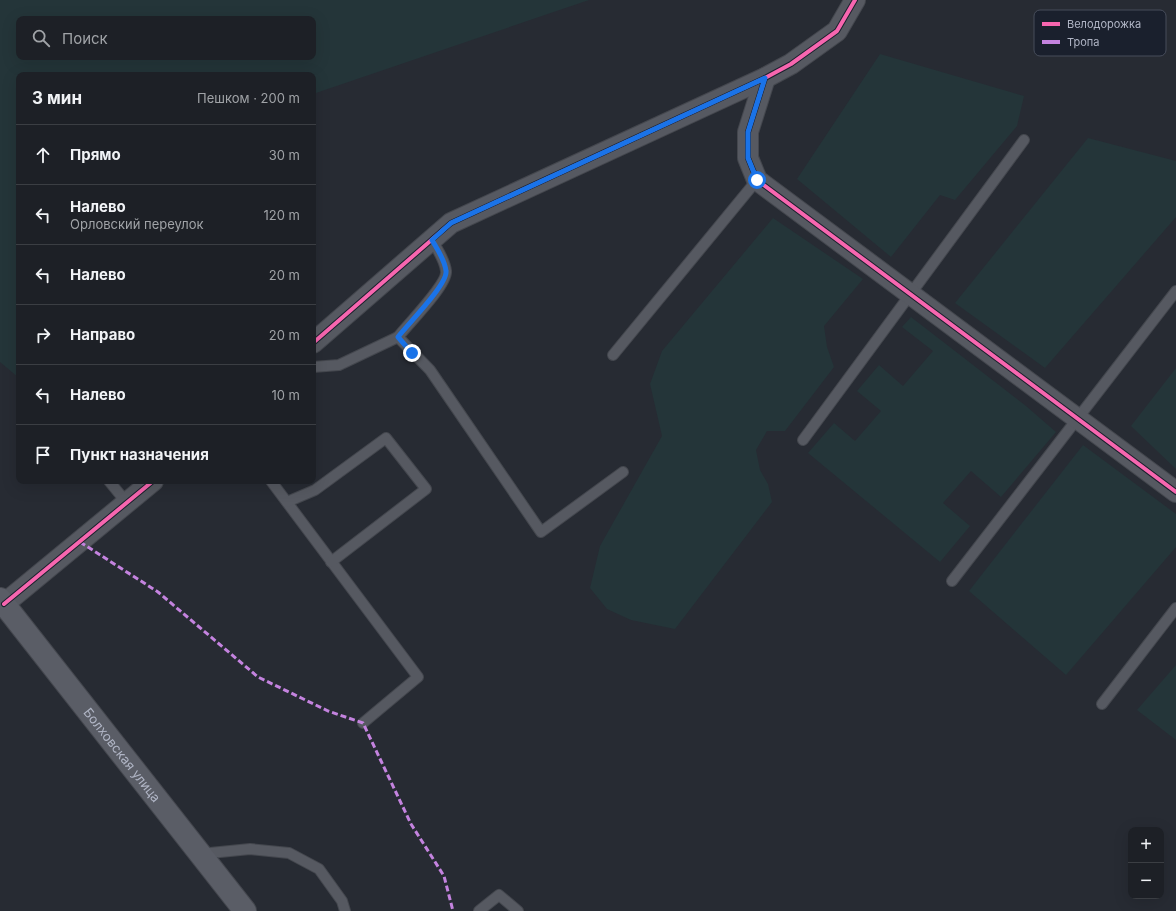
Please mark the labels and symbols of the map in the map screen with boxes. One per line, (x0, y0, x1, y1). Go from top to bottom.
legend (1034, 10, 1166, 56)
text: Велодорожка (1067, 17, 1141, 31)
text: Тропа (1067, 35, 1099, 49)
route start (748, 171, 766, 189)
route end (403, 344, 421, 362)
street label: Болховская улица (80, 704, 164, 805)

